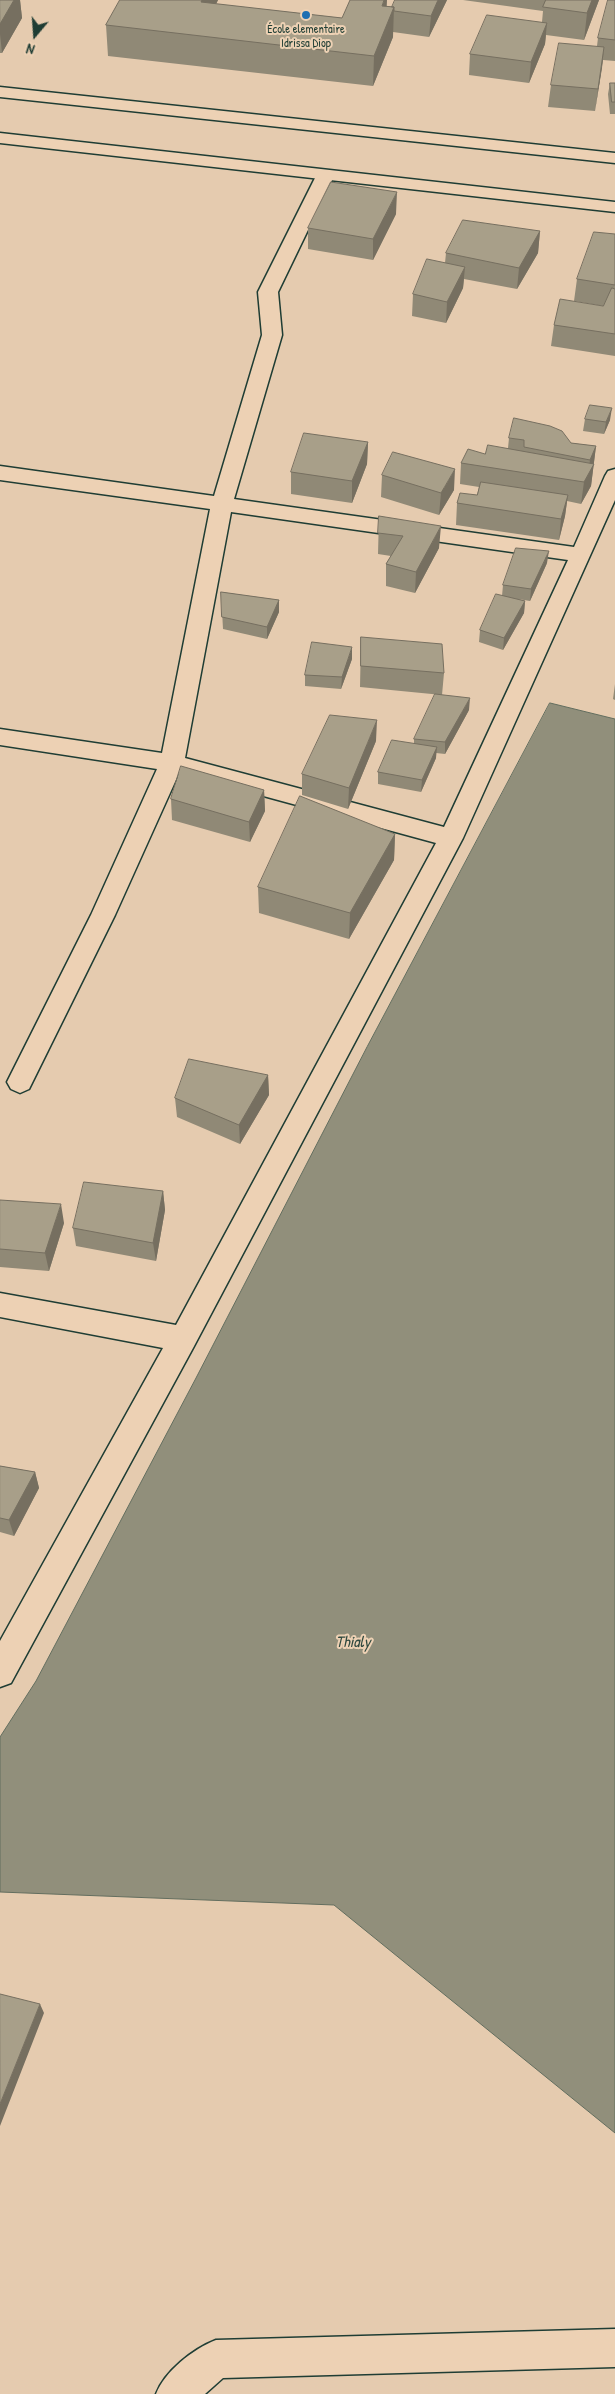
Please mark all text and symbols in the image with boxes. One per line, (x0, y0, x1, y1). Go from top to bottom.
marker: École elementaire Idrissa Diop (300, 9, 312, 21)
north arrow (10, 10, 60, 60)
place label: École elementaire Idrissa Diop (267, 23, 345, 51)
text: N (24, 40, 37, 60)
water label: Thialy (335, 1633, 371, 1653)

